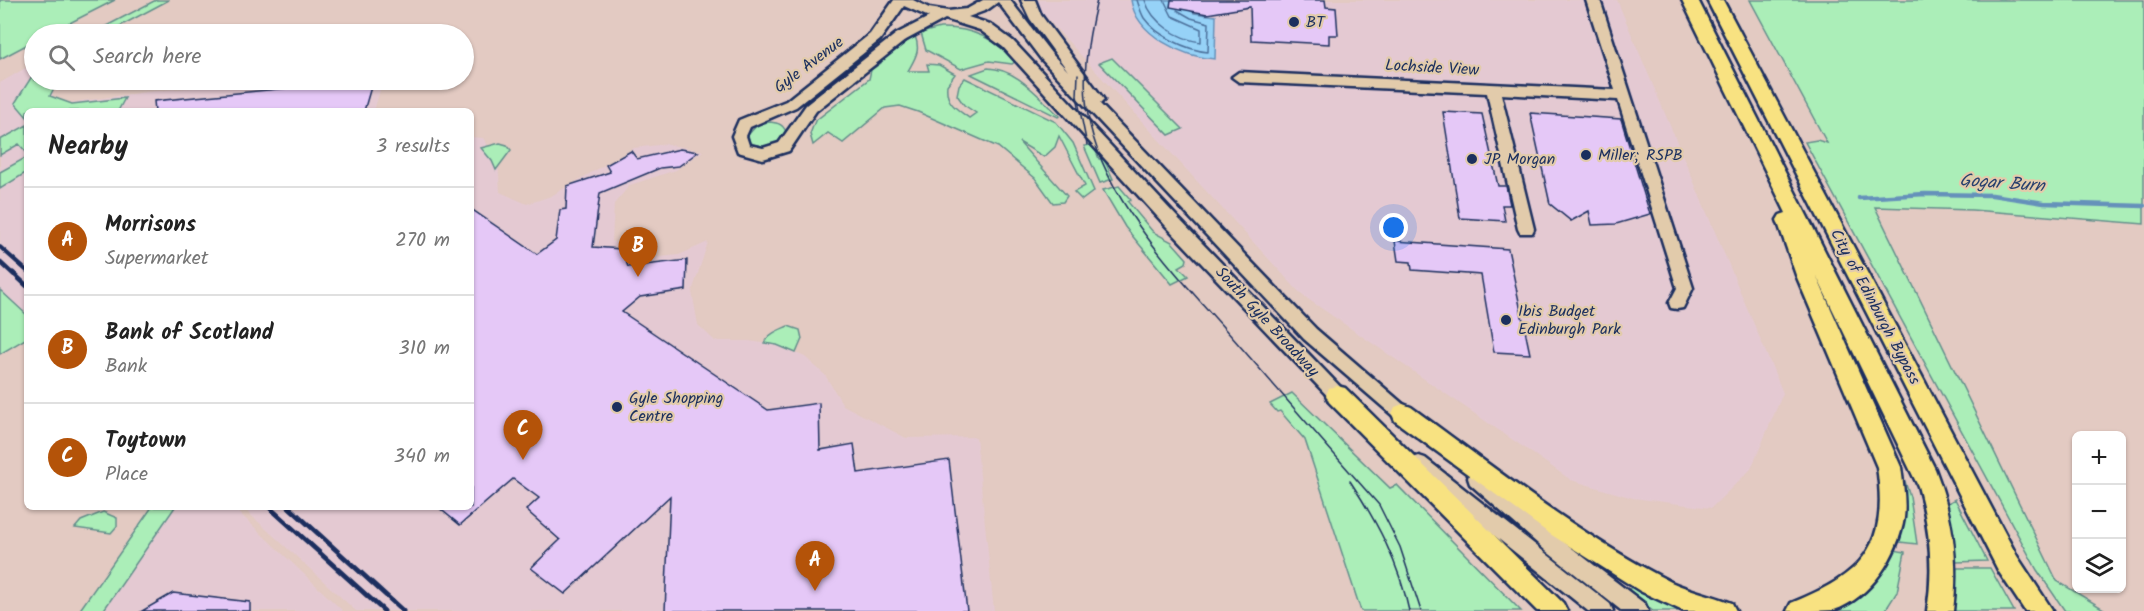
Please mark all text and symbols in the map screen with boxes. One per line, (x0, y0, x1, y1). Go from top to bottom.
place label: BT (1306, 10, 1326, 35)
marker: BT (1287, 15, 1301, 29)
search box (24, 24, 474, 90)
street label: Gyle Avenue (769, 30, 849, 100)
text: Search here (93, 40, 201, 75)
icon: search (45, 41, 78, 74)
street label: Lochside View (1384, 53, 1480, 83)
text: Nearby (48, 126, 128, 168)
text: 3 results (376, 131, 450, 163)
place label: Miller; RSPB (1598, 143, 1683, 168)
place label: JP Morgan (1484, 147, 1555, 172)
marker: Miller; RSPB (1579, 148, 1593, 162)
marker: JP Morgan (1465, 152, 1479, 166)
water label: Gogar Burn (1959, 167, 2047, 202)
text: Morrisons (105, 208, 196, 243)
your location (1379, 213, 1408, 242)
text: A (61, 225, 74, 257)
text: 270 m (395, 225, 450, 257)
street label: City of Edinburgh Bypass (1823, 225, 1927, 390)
pin: B (618, 228, 658, 277)
text: Supermarket (105, 243, 208, 275)
street label: South Gyle Broadway (1209, 261, 1325, 383)
place label: Ibis Budget Edinburgh Park (1518, 299, 1621, 342)
marker: Ibis Budget Edinburgh Park (1499, 313, 1513, 327)
text: Bank of Scotland (105, 316, 274, 351)
text: B (61, 333, 74, 365)
text: 310 m (398, 333, 450, 365)
text: Bank (105, 351, 147, 383)
place label: Gyle Shopping Centre (629, 386, 723, 429)
marker: Gyle Shopping Centre (610, 400, 624, 414)
pin: C (504, 410, 542, 460)
text: Toytown (105, 424, 186, 459)
map controls (2072, 431, 2126, 593)
button: + (2072, 431, 2126, 485)
text: C (61, 441, 74, 473)
text: 340 m (394, 441, 450, 473)
text: Place (105, 459, 148, 491)
button: − (2072, 485, 2126, 539)
button: layers (2072, 539, 2126, 593)
pin: A (796, 542, 834, 591)

